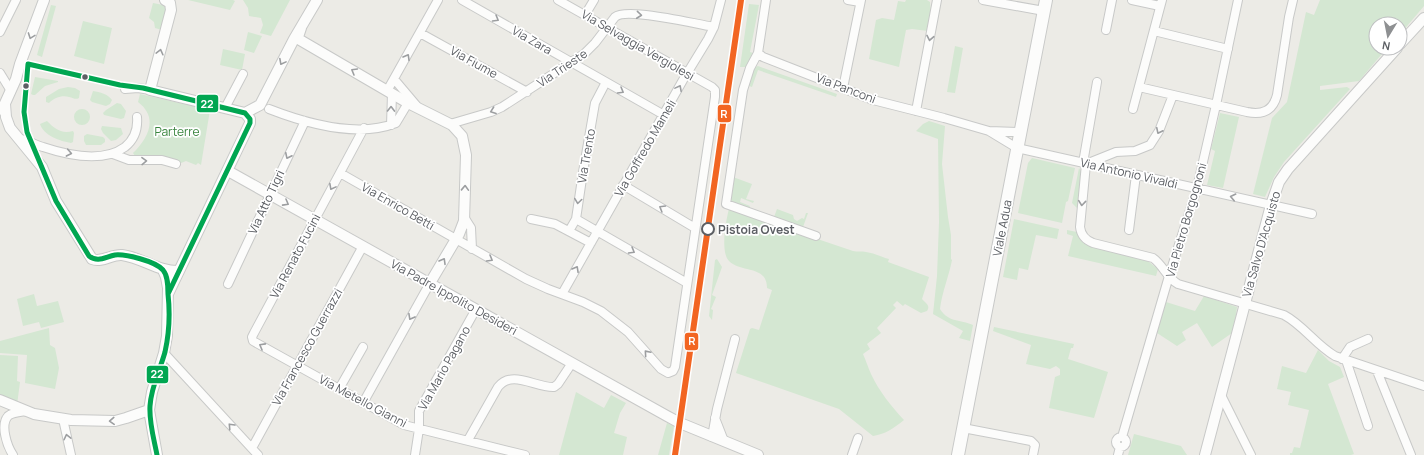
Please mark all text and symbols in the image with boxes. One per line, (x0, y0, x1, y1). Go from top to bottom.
street label: Via Selvaggia Vergiolesi (578, 6, 698, 84)
one-way arrow (636, 10, 643, 19)
one-way arrow (492, 15, 499, 22)
north arrow (1368, 16, 1408, 56)
street label: Via Zara (509, 22, 555, 58)
one-way arrow (27, 32, 35, 39)
one-way arrow (926, 35, 935, 41)
text: N (1381, 38, 1391, 54)
street label: Via Fiume (447, 42, 501, 82)
street label: Via Trieste (533, 45, 591, 91)
one-way arrow (155, 49, 164, 56)
one-way arrow (402, 54, 409, 61)
one-way arrow (279, 58, 287, 65)
one-way arrow (351, 69, 358, 76)
street label: Via Panconi (814, 69, 878, 107)
unlabelled marker (80, 72, 90, 82)
unlabelled marker (21, 81, 31, 91)
one-way arrow (674, 85, 682, 92)
one-way arrow (617, 86, 624, 93)
line badge: 22 (196, 94, 219, 113)
text: 22 (200, 96, 214, 111)
street label: Via Goffredo Mameli (610, 96, 680, 200)
line badge: R (717, 104, 732, 123)
one-way arrow (387, 106, 396, 112)
one-way arrow (490, 106, 497, 114)
text: R (720, 106, 728, 121)
park label: Parterre (154, 123, 200, 140)
street label: Via Trento (573, 127, 599, 185)
one-way arrow (1156, 127, 1164, 134)
one-way arrow (66, 149, 72, 157)
one-way arrow (285, 152, 293, 159)
street label: Via Antonio Vivaldi (1079, 154, 1179, 192)
one-way arrow (141, 156, 147, 165)
street label: Via Pietro Borgognoni (1162, 161, 1210, 279)
street label: Via Atto Tigri (244, 167, 288, 237)
street label: Via Enrico Betti (358, 178, 438, 234)
one-way arrow (330, 183, 337, 190)
one-way arrow (461, 185, 469, 191)
street label: Via Salvo D'Acquisto (1238, 189, 1284, 299)
one-way arrow (1230, 193, 1236, 201)
one-way arrow (574, 198, 583, 204)
street label: Viale Adua (988, 198, 1016, 258)
one-way arrow (282, 199, 290, 206)
one-way arrow (1078, 200, 1087, 206)
one-way arrow (659, 205, 666, 212)
street label: Via Renato Fucini (266, 211, 324, 301)
place label: Pistoia Ovest (718, 221, 795, 238)
marker: Pistoia Ovest (701, 222, 715, 236)
one-way arrow (627, 246, 635, 253)
one-way arrow (486, 254, 493, 261)
street label: Via Padre Ippolito Desideri (388, 255, 520, 339)
one-way arrow (439, 258, 446, 265)
one-way arrow (572, 266, 579, 273)
street label: Via Francesco Guerrazzi (268, 285, 346, 409)
one-way arrow (409, 313, 416, 320)
street label: Via Mario Pagano (414, 323, 474, 413)
line badge: R (684, 332, 699, 351)
text: R (688, 333, 696, 348)
one-way arrow (259, 344, 266, 351)
one-way arrow (644, 350, 651, 358)
line badge: 22 (146, 365, 169, 384)
text: 22 (150, 366, 164, 381)
street label: Via Metello Gianni (316, 371, 410, 431)
one-way arrow (109, 416, 115, 425)
one-way arrow (229, 424, 236, 431)
one-way arrow (63, 434, 71, 440)

